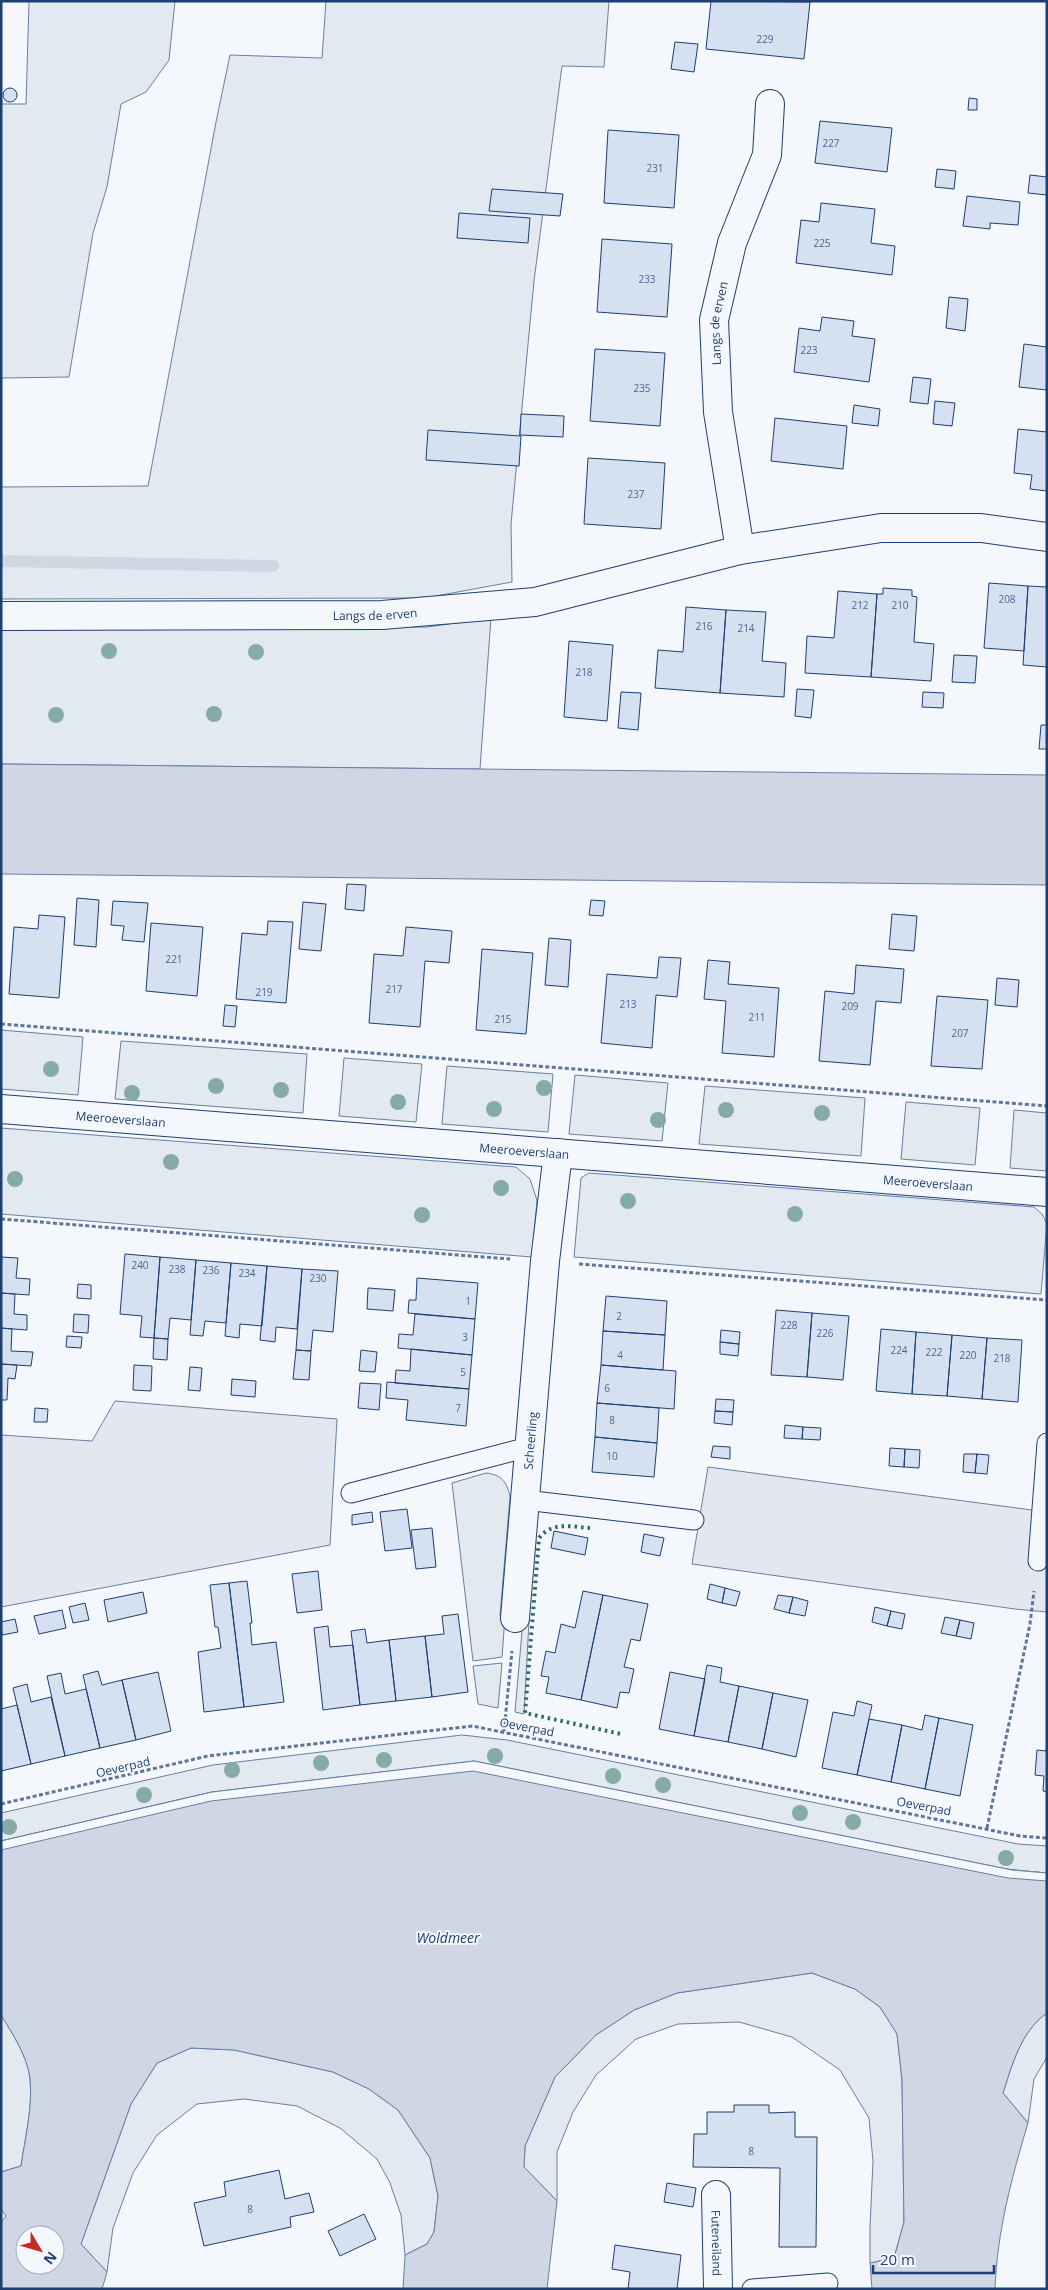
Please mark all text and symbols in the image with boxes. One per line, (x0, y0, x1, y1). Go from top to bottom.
house number: 229 (756, 32, 774, 46)
house number: 227 (822, 136, 840, 150)
house number: 231 (646, 161, 664, 175)
house number: 225 (813, 236, 831, 250)
house number: 233 (638, 272, 656, 286)
street label: Langs de erven (705, 280, 731, 365)
house number: 223 (800, 343, 818, 357)
house number: 235 (633, 381, 651, 395)
house number: 237 (627, 487, 645, 501)
house number: 208 (998, 592, 1016, 606)
house number: 212 (851, 598, 869, 612)
house number: 210 (891, 598, 909, 612)
street label: Langs de erven (333, 604, 418, 624)
house number: 216 (695, 619, 713, 633)
house number: 214 (737, 621, 755, 635)
house number: 218 (575, 665, 593, 679)
house number: 221 (165, 952, 183, 966)
house number: 217 (385, 982, 403, 996)
house number: 219 (255, 985, 273, 999)
house number: 213 (619, 997, 637, 1011)
house number: 209 (841, 999, 859, 1013)
house number: 211 (748, 1010, 766, 1024)
house number: 215 (494, 1012, 512, 1026)
house number: 207 (951, 1026, 969, 1040)
street label: Meeroeverslaan (75, 1106, 166, 1131)
street label: Meeroeverslaan (479, 1138, 570, 1163)
street label: Meeroeverslaan (882, 1171, 974, 1195)
house number: 240 (131, 1258, 149, 1272)
house number: 238 (168, 1262, 186, 1276)
house number: 236 (202, 1263, 220, 1277)
house number: 234 (238, 1266, 256, 1280)
house number: 230 (309, 1271, 327, 1285)
house number: 1 (465, 1294, 471, 1308)
house number: 2 (616, 1309, 622, 1323)
house number: 228 (780, 1318, 798, 1332)
house number: 226 (816, 1326, 834, 1340)
house number: 3 (462, 1330, 468, 1344)
house number: 224 (890, 1343, 908, 1357)
house number: 222 (925, 1345, 943, 1359)
house number: 4 (617, 1348, 623, 1362)
house number: 220 (959, 1348, 977, 1362)
house number: 218 (993, 1351, 1011, 1365)
house number: 5 (460, 1365, 466, 1379)
house number: 6 (604, 1381, 610, 1395)
house number: 7 (455, 1401, 461, 1415)
street label: Scheerling (519, 1411, 541, 1470)
house number: 8 (609, 1413, 615, 1427)
house number: 10 (606, 1449, 618, 1463)
street label: Oeverpad (498, 1713, 556, 1741)
street label: Oeverpad (94, 1753, 152, 1781)
street label: Oeverpad (895, 1792, 953, 1820)
water label: Woldmeer (416, 1928, 480, 1947)
house number: 8 (748, 2144, 754, 2158)
house number: 8 (247, 2202, 253, 2216)
street label: Futeneiland (708, 2210, 726, 2276)
north arrow (15, 2225, 65, 2275)
scale bar (873, 2242, 994, 2274)
text: N (40, 2248, 62, 2269)
text: 20 m (880, 2249, 915, 2269)

